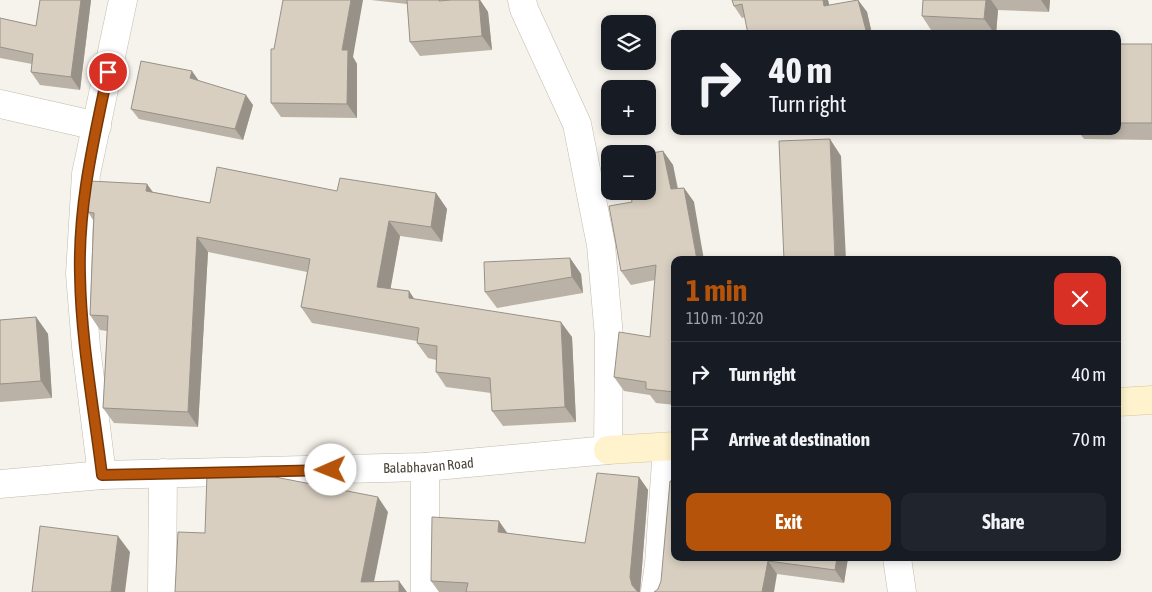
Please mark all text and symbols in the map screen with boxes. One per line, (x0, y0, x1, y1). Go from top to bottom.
map controls (601, 15, 656, 200)
button: layers (601, 15, 656, 70)
icon: right (686, 50, 751, 115)
text: 40 m (769, 50, 832, 90)
pin (87, 51, 129, 93)
icon: arrive (94, 58, 122, 86)
button: + (601, 80, 656, 135)
text: Turn right (769, 91, 846, 117)
button: − (601, 145, 656, 200)
text: 1 min (686, 273, 747, 307)
button: close (1054, 273, 1106, 325)
text: 110 m · 10:20 (686, 309, 763, 327)
icon: right (686, 360, 714, 388)
text: Turn right (729, 363, 796, 385)
text: 40 m (1072, 363, 1106, 385)
icon: arrive (686, 425, 714, 453)
text: Arrive at destination (729, 428, 870, 450)
text: 70 m (1072, 428, 1106, 450)
position arrow (304, 443, 356, 495)
street label: Balabhavan Road (383, 455, 475, 476)
button: Exit (686, 493, 891, 551)
button: Share (901, 493, 1106, 551)

